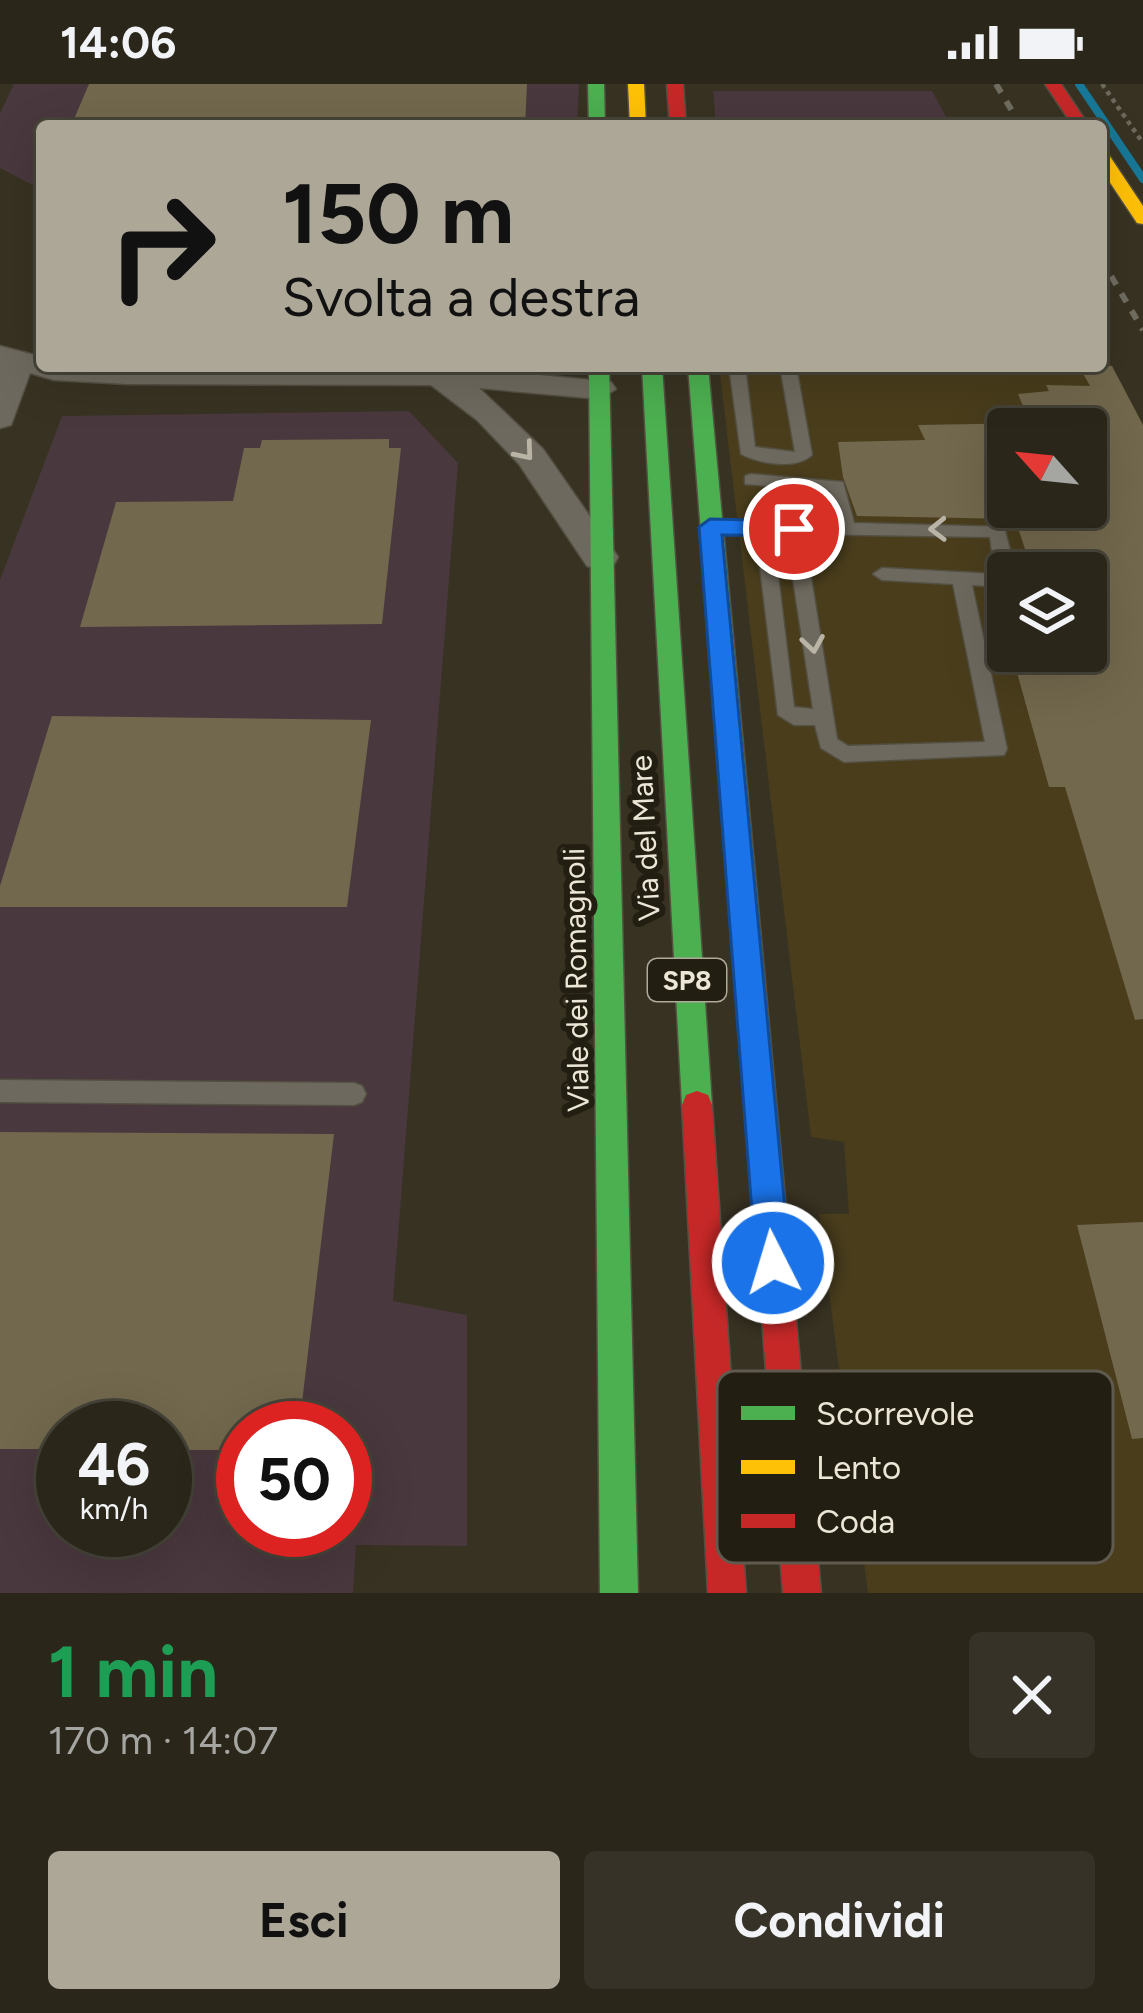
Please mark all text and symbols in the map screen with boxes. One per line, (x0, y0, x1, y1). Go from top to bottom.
text: 14:06 (60, 15, 176, 69)
text: 150 m (282, 163, 514, 264)
icon: right (84, 168, 240, 324)
text: Svolta a destra (282, 265, 640, 330)
north arrow (987, 408, 1107, 528)
map controls (987, 408, 1107, 672)
one-way arrow (511, 438, 533, 460)
pin (743, 478, 845, 580)
icon: arrive (761, 496, 827, 562)
one-way arrow (928, 515, 947, 541)
button: layers (987, 552, 1107, 672)
one-way arrow (799, 634, 824, 654)
street label: Via del Mare (622, 754, 668, 922)
street label: Viale dei Romagnoli (555, 848, 597, 1112)
road number: SP8 (648, 959, 726, 1001)
position arrow (710, 1200, 836, 1326)
legend (717, 1371, 1113, 1563)
text: Scorrevole (816, 1394, 974, 1433)
speed limit sign: 50 (216, 1401, 372, 1557)
text: 46 (78, 1428, 150, 1500)
text: Lento (816, 1448, 901, 1487)
text: km/h (80, 1490, 148, 1527)
text: Coda (816, 1502, 895, 1541)
text: 1 min (48, 1629, 218, 1715)
button: close (969, 1632, 1095, 1758)
text: 170 m · 14:07 (48, 1717, 278, 1764)
button: Esci (48, 1851, 560, 1989)
button: Condividi (584, 1851, 1095, 1989)

